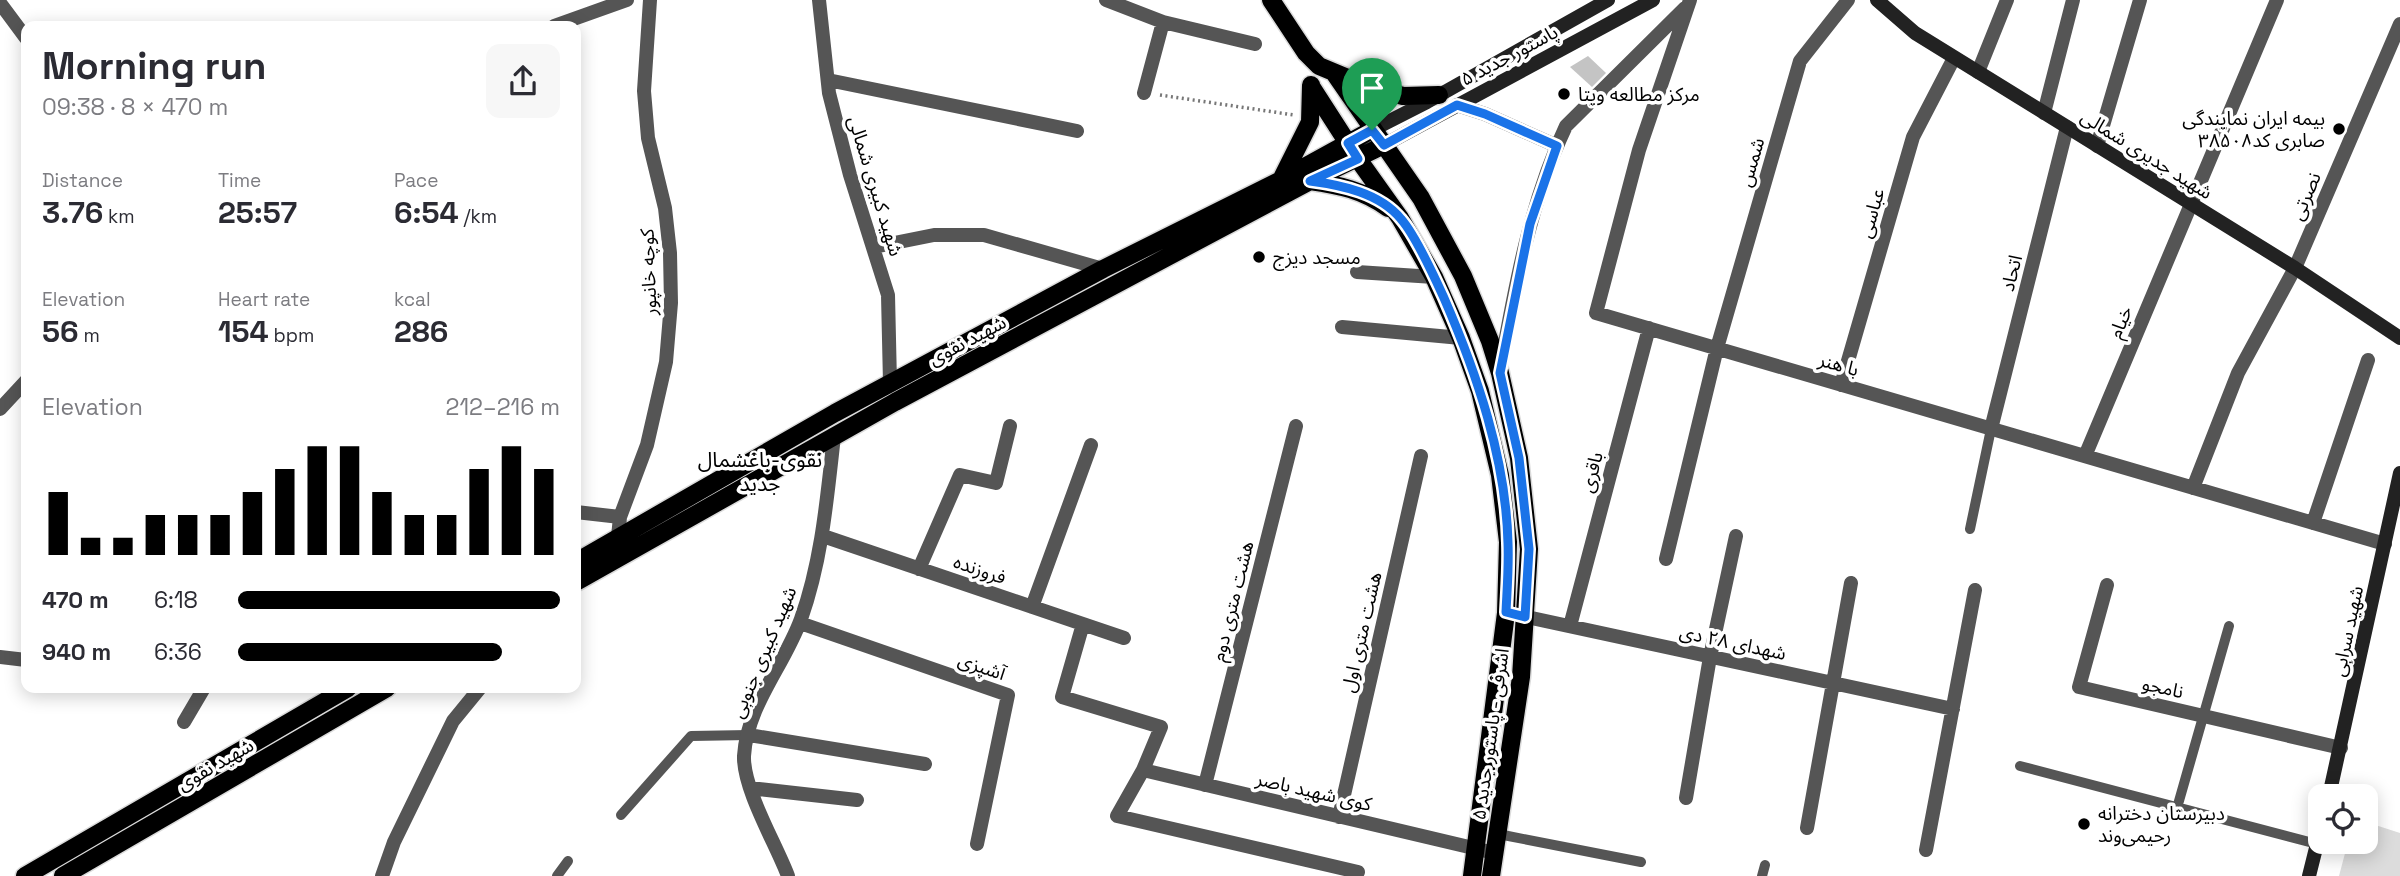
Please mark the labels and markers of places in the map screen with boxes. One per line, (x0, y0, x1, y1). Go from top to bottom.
pin (1342, 58, 1402, 130)
place label: مرکز مطالعه ویتا (1578, 82, 1700, 107)
marker: مرکز مطالعه ویتا (1556, 86, 1572, 102)
place label: بیمه ایران نمایندگی صابری کد۳۸۵۰۸ (2182, 106, 2325, 153)
marker: بیمه ایران نمایندگی صابری کد۳۸۵۰۸ (2331, 121, 2347, 137)
place label: مسجد دیزج (1273, 245, 1361, 271)
marker: مسجد دیزج (1251, 249, 1267, 265)
place label: دبیرستان دخترانه رحیمی‌وند (2098, 801, 2225, 848)
marker: دبیرستان دخترانه رحیمی‌وند (2076, 816, 2092, 832)

